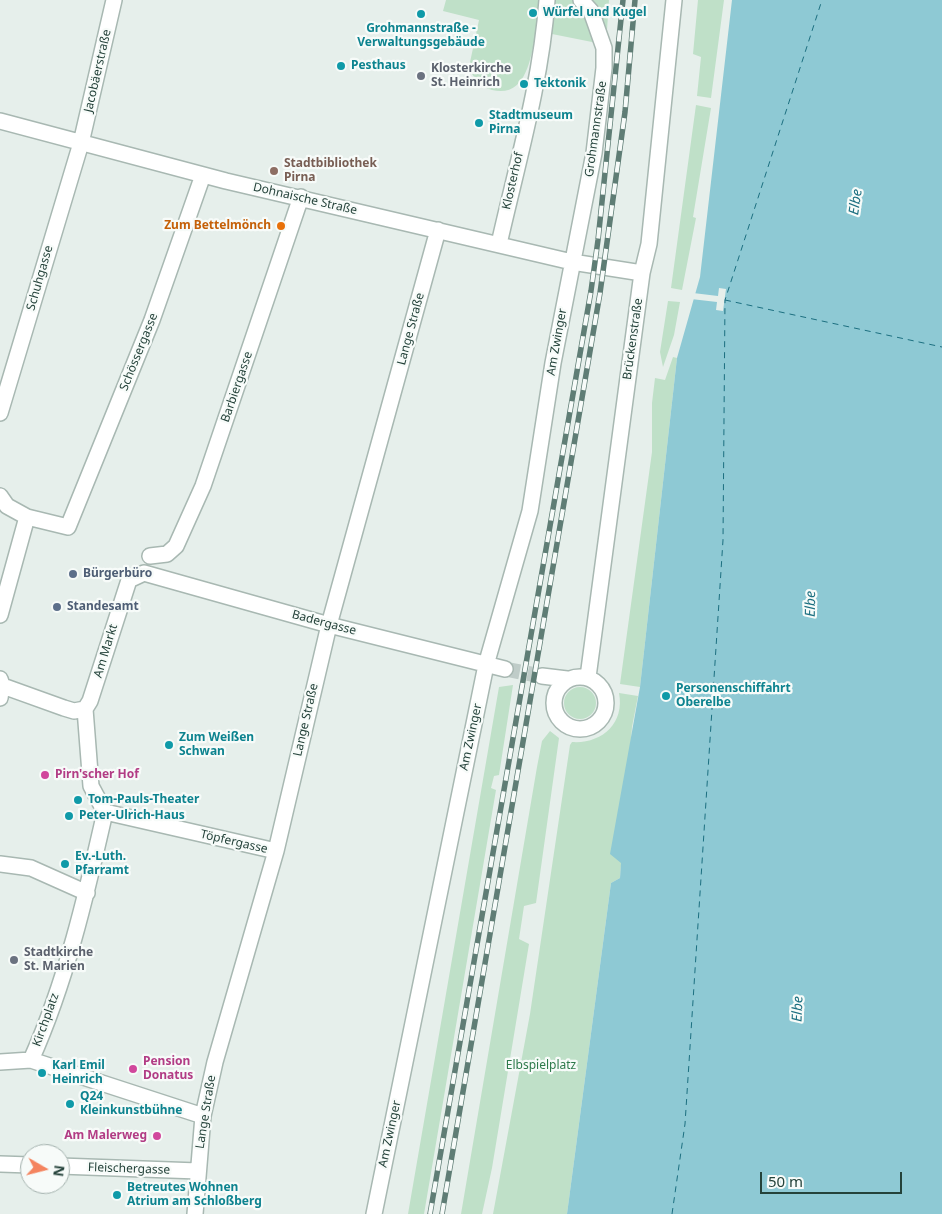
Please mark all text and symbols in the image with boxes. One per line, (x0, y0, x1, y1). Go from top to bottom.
place label: Würfel und Kugel (543, 6, 647, 20)
marker: Würfel und Kugel (527, 7, 539, 19)
marker: Grohmannstraße - Verwaltungsgebäude (415, 8, 427, 20)
place label: Grohmannstraße - Verwaltungsgebäude (357, 22, 485, 50)
street label: Jacobäerstraße (81, 28, 115, 114)
place label: Pesthaus (351, 59, 406, 73)
marker: Pesthaus (335, 60, 347, 72)
place label: Klosterkirche St. Heinrich (431, 62, 511, 90)
marker: Klosterkirche St. Heinrich (415, 70, 427, 82)
place label: Tektonik (534, 77, 586, 91)
marker: Tektonik (518, 78, 530, 90)
street label: Grohmannstraße (582, 80, 610, 178)
place label: Stadtmuseum Pirna (489, 109, 573, 137)
marker: Stadtmuseum Pirna (473, 117, 485, 129)
street label: Klosterhof (499, 151, 527, 211)
place label: Stadtbibliothek Pirna (284, 157, 377, 185)
marker: Stadtbibliothek Pirna (268, 165, 280, 177)
street label: Dohnaische Straße (252, 180, 358, 218)
water label: Elbe (846, 188, 866, 216)
place label: Zum Bettelmönch (164, 219, 271, 233)
marker: Zum Bettelmönch (275, 220, 287, 232)
street label: Schuhgasse (24, 244, 56, 312)
street label: Lange Straße (394, 291, 428, 367)
street label: Brückenstraße (620, 297, 646, 381)
street label: Am Zwinger (544, 307, 570, 377)
street label: Schössergasse (117, 311, 161, 393)
street label: Barbiergasse (218, 350, 256, 424)
place label: Bürgerbüro (83, 567, 152, 581)
marker: Bürgerbüro (67, 568, 79, 580)
water label: Elbe (802, 591, 820, 617)
place label: Standesamt (67, 600, 139, 614)
marker: Standesamt (51, 601, 63, 613)
street label: Badergasse (290, 608, 358, 638)
street label: Am Markt (91, 622, 121, 680)
street label: Lange Straße (291, 682, 321, 758)
place label: Personenschiffahrt Oberelbe (676, 682, 791, 710)
marker: Personenschiffahrt Oberelbe (660, 690, 672, 702)
street label: Am Zwinger (457, 702, 485, 772)
place label: Zum Weißen Schwan (179, 731, 254, 759)
marker: Zum Weißen Schwan (163, 739, 175, 751)
place label: Pirn'scher Hof (55, 768, 139, 782)
marker: Pirn'scher Hof (39, 769, 51, 781)
place label: Tom-Pauls-Theater (88, 793, 199, 807)
marker: Tom-Pauls-Theater (72, 794, 84, 806)
place label: Peter-Ulrich-Haus (79, 809, 185, 823)
marker: Peter-Ulrich-Haus (63, 810, 75, 822)
street label: Töpfergasse (199, 827, 269, 857)
place label: Ev.-Luth. Pfarramt (75, 850, 129, 878)
marker: Ev.-Luth. Pfarramt (59, 858, 71, 870)
place label: Stadtkirche St. Marien (24, 946, 93, 974)
marker: Stadtkirche St. Marien (8, 954, 20, 966)
street label: Kirchplatz (30, 991, 62, 1049)
water label: Elbe (789, 996, 807, 1022)
place label: Pension Donatus (143, 1055, 193, 1083)
place label: Karl Emil Heinrich (52, 1059, 105, 1087)
park label: Elbspielplatz (506, 1059, 576, 1073)
marker: Pension Donatus (127, 1063, 139, 1075)
marker: Karl Emil Heinrich (36, 1067, 48, 1079)
street label: Lange Straße (193, 1074, 219, 1150)
place label: Q24 Kleinkunstbühne (80, 1090, 183, 1118)
marker: Q24 Kleinkunstbühne (64, 1098, 76, 1110)
street label: Am Zwinger (376, 1099, 404, 1169)
place label: Am Malerweg (64, 1129, 147, 1143)
marker: Am Malerweg (151, 1130, 163, 1142)
north arrow (20, 1144, 70, 1194)
street label: Fleischergasse (88, 1160, 170, 1178)
scale bar (762, 1162, 904, 1194)
text: N (49, 1164, 70, 1178)
text: 50 m (768, 1171, 803, 1191)
place label: Betreutes Wohnen Atrium am Schloßberg (127, 1181, 262, 1209)
marker: Betreutes Wohnen Atrium am Schloßberg (111, 1189, 123, 1201)

